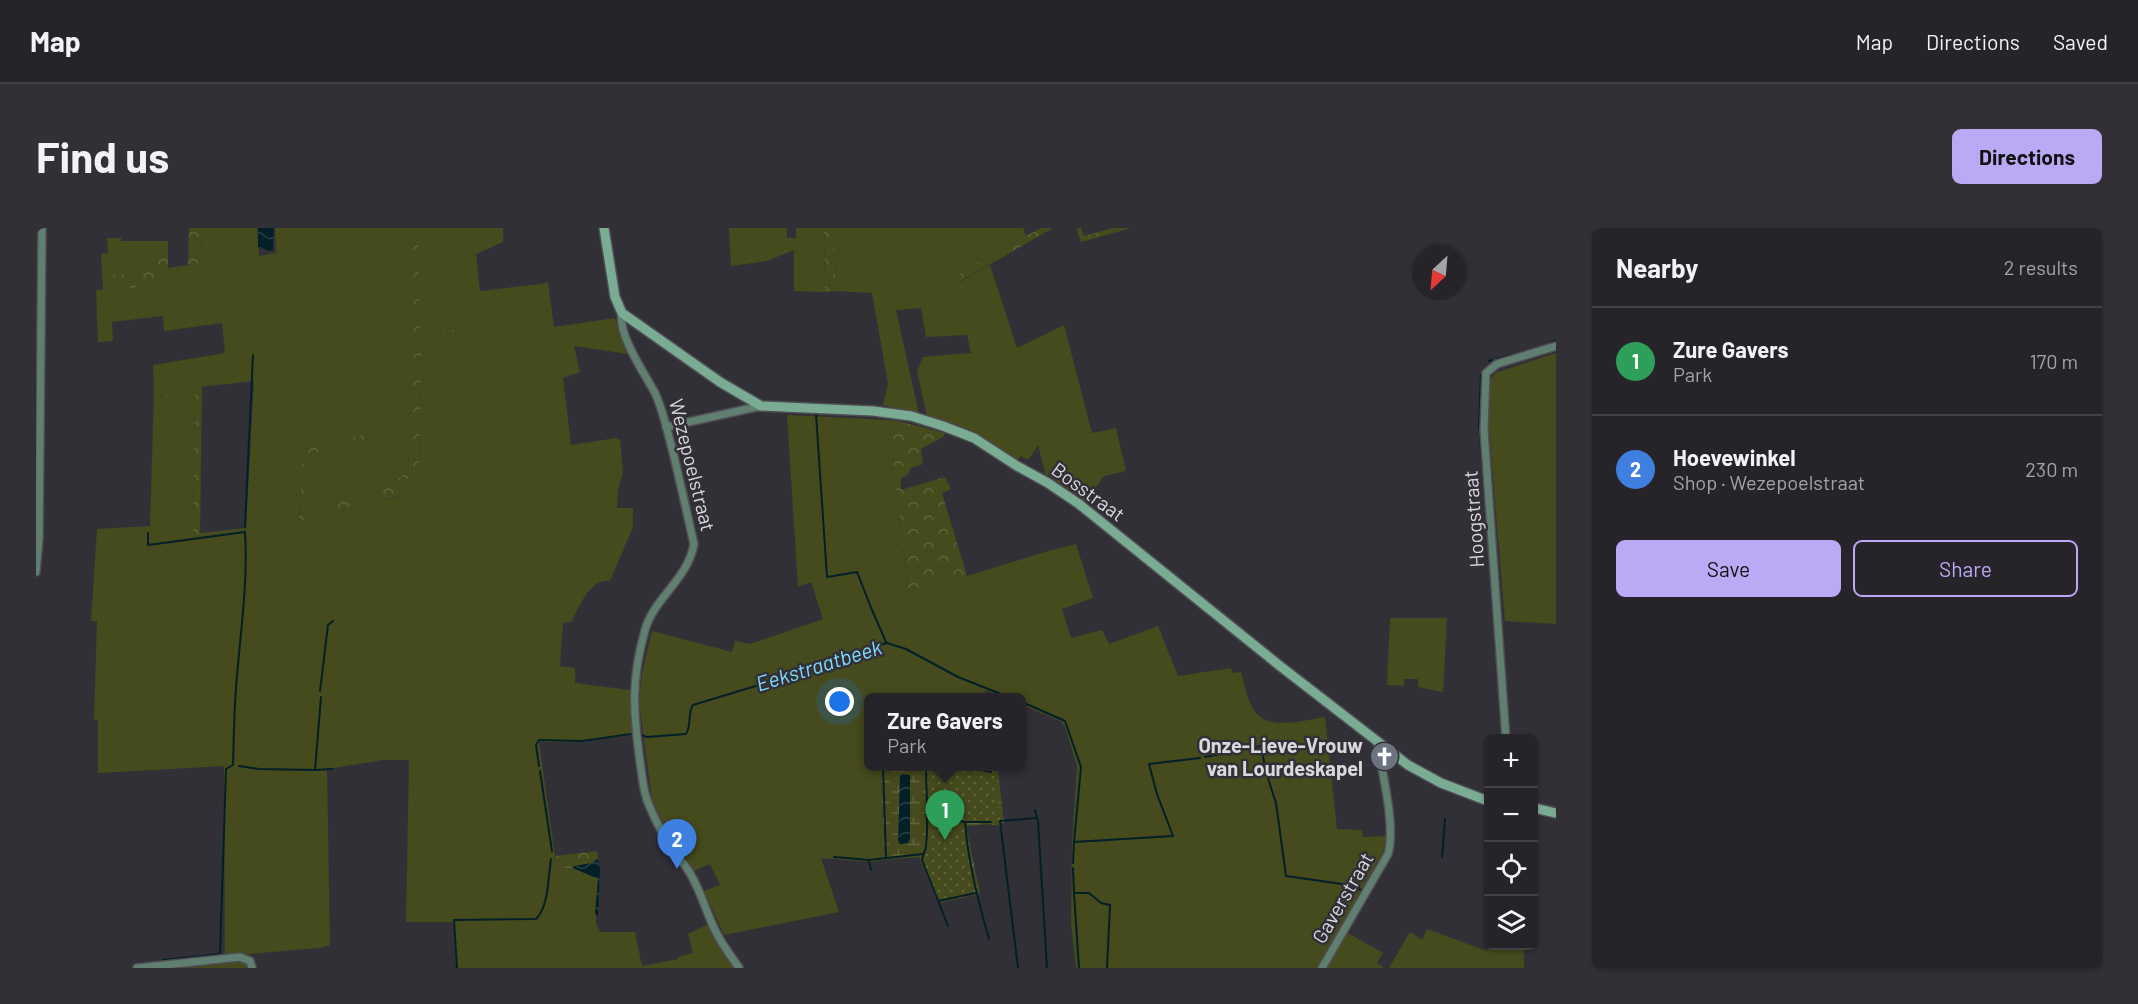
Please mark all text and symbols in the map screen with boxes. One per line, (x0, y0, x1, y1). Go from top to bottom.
text: Map (30, 24, 81, 58)
text: Map (1856, 29, 1893, 54)
text: Directions (1926, 29, 2020, 54)
text: Saved (2053, 29, 2108, 54)
button: Directions (1952, 129, 2102, 184)
text: Find us (36, 131, 169, 181)
north arrow (1412, 246, 1466, 300)
text: Nearby (1616, 252, 1698, 283)
text: 2 results (2004, 255, 2078, 279)
text: Zure Gavers (1673, 336, 1789, 362)
text: 1 (1632, 349, 1639, 373)
text: 170 m (2030, 349, 2078, 373)
text: Park (1673, 362, 1712, 386)
street label: Wezepoelstraat (665, 396, 721, 533)
text: Hoevewinkel (1673, 444, 1796, 470)
street label: Bosstraat (1047, 457, 1130, 526)
text: 2 (1630, 457, 1641, 481)
text: 230 m (2025, 457, 2078, 481)
street label: Hoogstraat (1458, 470, 1488, 568)
text: Shop · Wezepoelstraat (1673, 470, 1865, 494)
button: Save (1616, 540, 1841, 597)
button: Share (1853, 540, 2078, 597)
water label: Eekstraatbeek (753, 633, 885, 696)
your location (825, 687, 854, 716)
popup (864, 693, 1026, 771)
text: Zure Gavers (887, 707, 1003, 733)
text: Park (887, 733, 927, 757)
place label: Onze-Lieve-Vrouw van Lourdeskapel (1198, 733, 1363, 780)
map controls (1484, 734, 1538, 950)
button: + (1484, 734, 1538, 788)
church icon: Onze-Lieve-Vrouw van Lourdeskapel (1368, 741, 1400, 773)
button: − (1484, 788, 1538, 842)
pin: 1 (926, 790, 964, 840)
pin: 2 (658, 820, 696, 869)
button: locate (1484, 842, 1538, 896)
street label: Gaverstraat (1306, 848, 1378, 947)
button: layers (1484, 896, 1538, 950)

